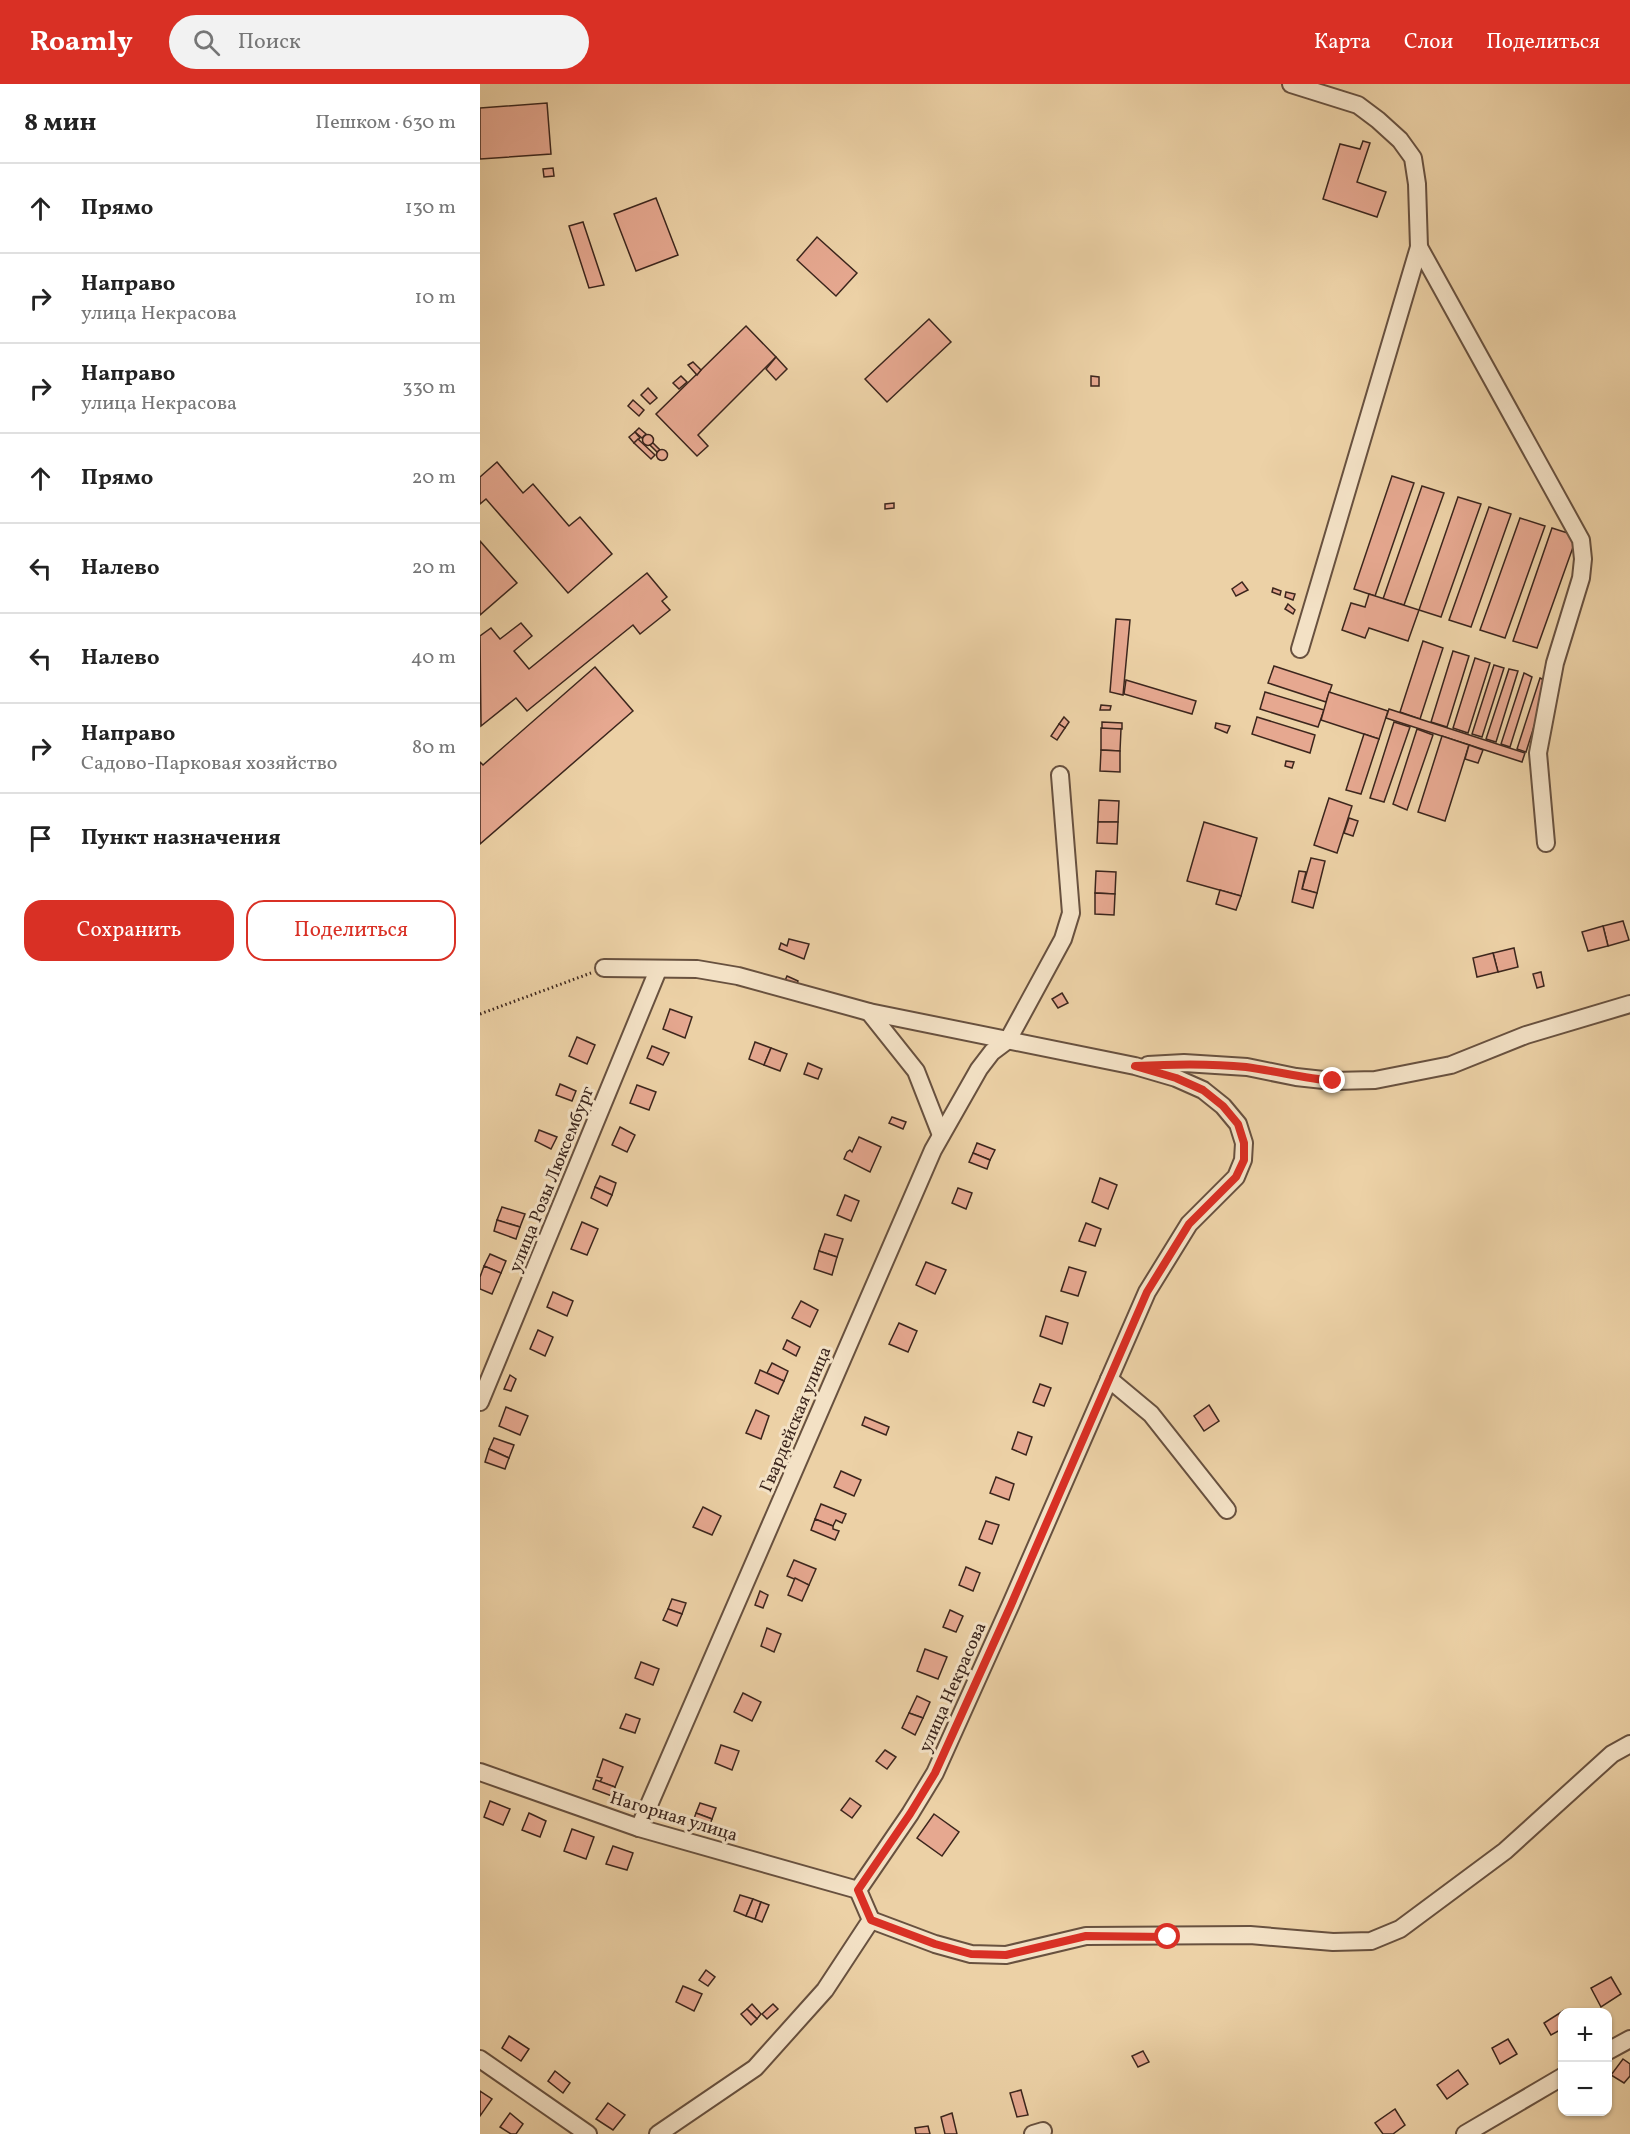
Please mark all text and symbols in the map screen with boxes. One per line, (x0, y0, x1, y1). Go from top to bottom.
search box (169, 15, 589, 69)
text: Roamly (30, 23, 133, 62)
icon: search (190, 26, 223, 59)
text: Поиск (238, 27, 301, 58)
text: Карта (1314, 28, 1371, 57)
text: Слои (1404, 28, 1453, 57)
text: Поделиться (1486, 28, 1600, 57)
text: 8 мин (24, 105, 96, 141)
text: Пешком · 630 m (315, 109, 456, 137)
icon: ahead (24, 192, 57, 225)
text: Прямо (81, 193, 153, 224)
text: 130 m (405, 194, 456, 222)
text: Направо (81, 269, 175, 300)
icon: right (24, 282, 57, 315)
text: 10 m (415, 284, 456, 312)
text: улица Некрасова (81, 300, 237, 328)
text: Направо (81, 359, 175, 390)
icon: right (24, 372, 57, 405)
text: 330 m (402, 374, 456, 402)
text: улица Некрасова (81, 390, 237, 418)
icon: ahead (24, 462, 57, 495)
text: Прямо (81, 463, 153, 494)
text: 20 m (412, 464, 456, 492)
icon: left (24, 552, 57, 585)
text: Налево (81, 553, 160, 584)
text: 20 m (412, 554, 456, 582)
icon: left (24, 642, 57, 675)
text: Налево (81, 643, 160, 674)
text: 40 m (411, 644, 456, 672)
text: Направо (81, 719, 175, 750)
icon: right (24, 732, 57, 765)
text: 80 m (412, 734, 456, 762)
text: Садово-Парковая хозяйство (81, 750, 337, 778)
icon: arrive (24, 822, 57, 855)
text: Пункт назначения (81, 823, 281, 854)
button: Сохранить (24, 900, 234, 961)
button: Поделиться (246, 900, 456, 961)
route end (1319, 1067, 1345, 1093)
street label: улица Розы Люксембург (504, 1083, 601, 1276)
street label: Гвардейская улица (754, 1343, 838, 1496)
street label: улица Некрасова (913, 1618, 993, 1757)
street label: Нагорная улица (607, 1786, 741, 1849)
route start (1154, 1923, 1180, 1949)
map controls (1558, 2008, 1612, 2116)
button: + (1558, 2008, 1612, 2062)
button: − (1558, 2062, 1612, 2116)

